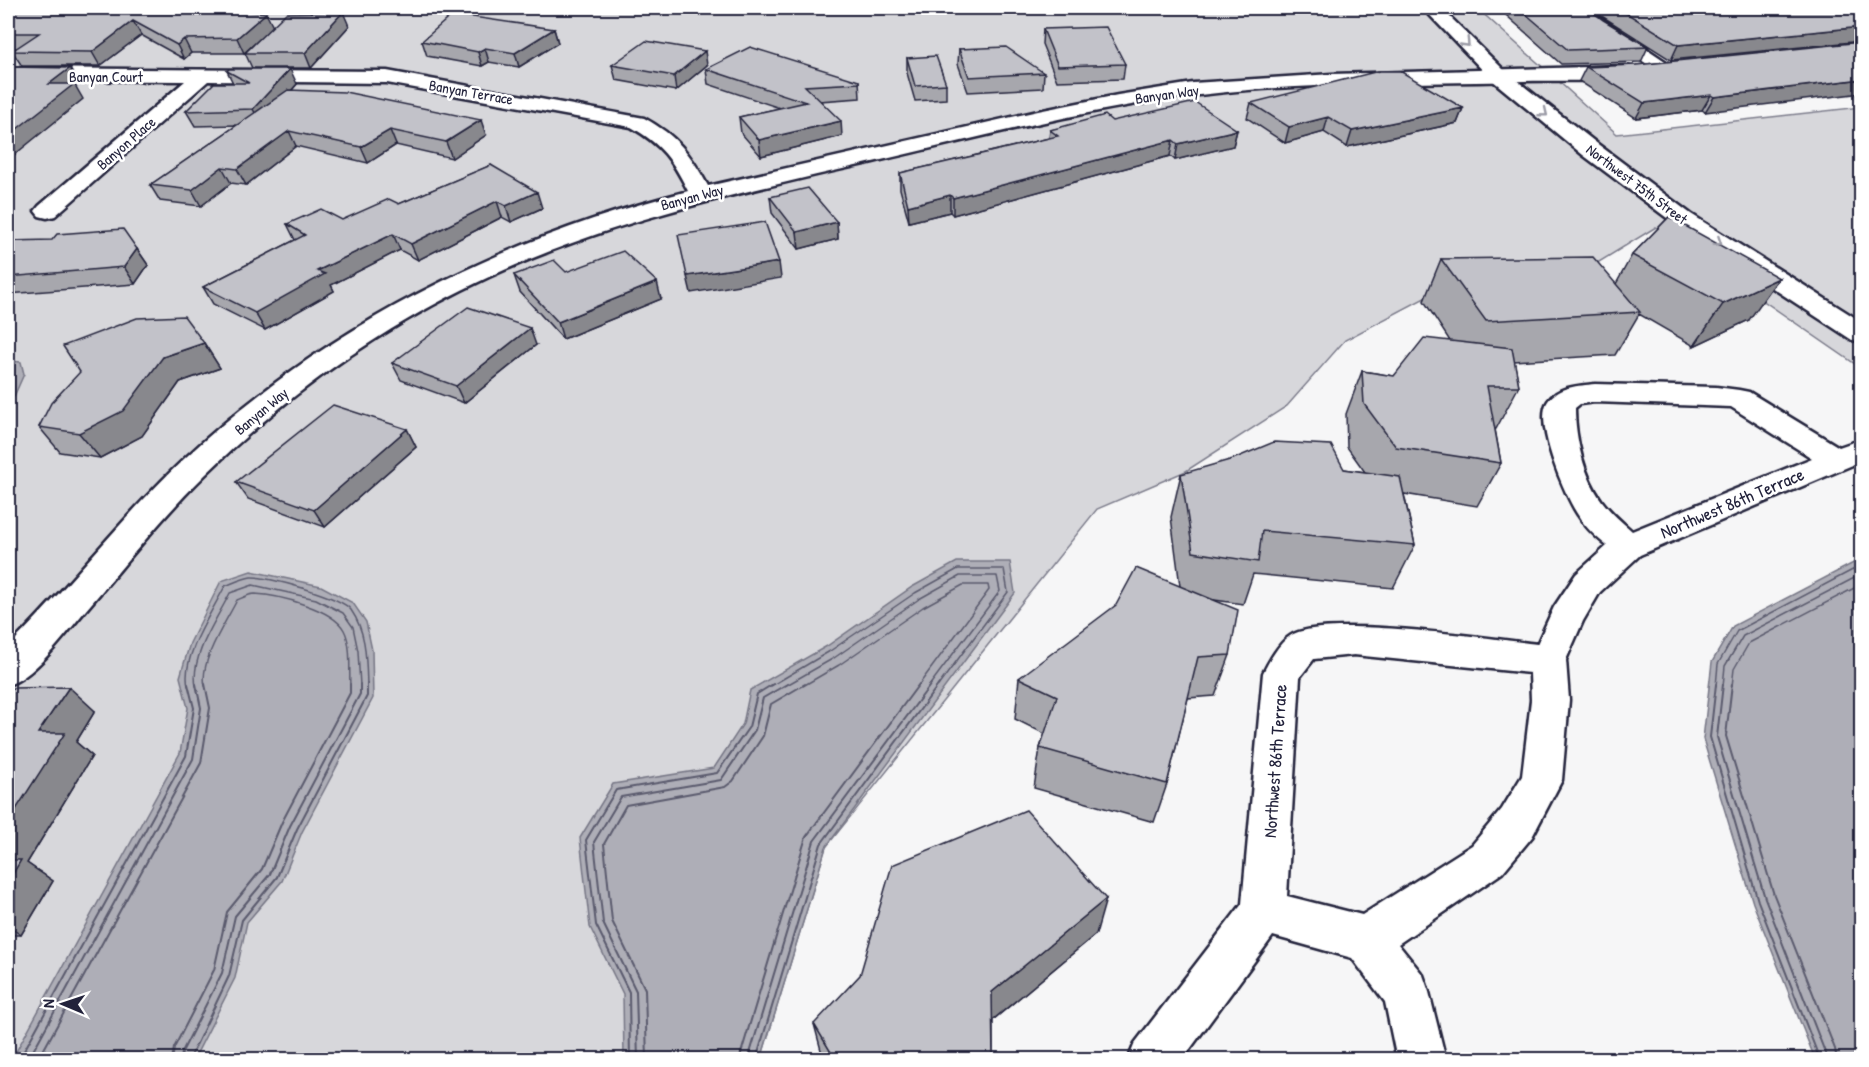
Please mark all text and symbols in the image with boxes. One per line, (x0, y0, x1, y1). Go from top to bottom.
one-way arrow (1459, 35, 1470, 46)
street label: Banyan Court (69, 66, 144, 87)
street label: Banyan Terrace (427, 74, 515, 110)
street label: Banyan Way (1134, 79, 1200, 109)
one-way arrow (1537, 105, 1548, 116)
street label: Banyon Place (92, 112, 160, 174)
street label: Northwest 75th Street (1582, 139, 1693, 230)
street label: Banyan Way (658, 179, 726, 215)
one-way arrow (1711, 234, 1722, 245)
street label: Banyan Way (230, 382, 292, 440)
street label: Northwest 86th Terrace (1656, 461, 1808, 545)
street label: Northwest 86th Terrace (1257, 683, 1293, 839)
north arrow (33, 974, 93, 1034)
text: N (37, 998, 59, 1008)

